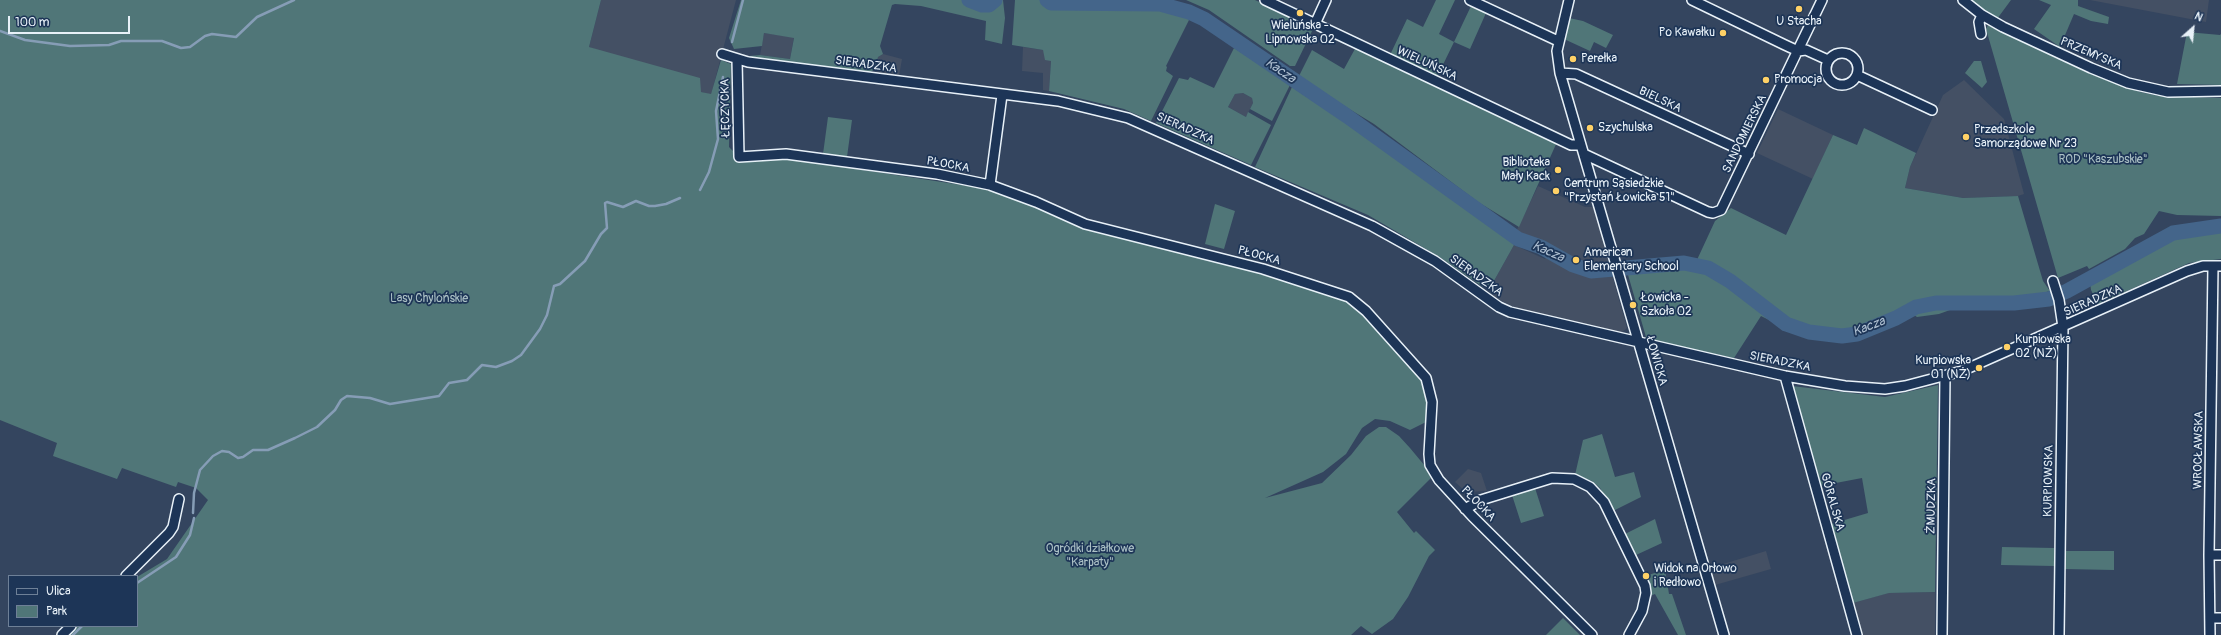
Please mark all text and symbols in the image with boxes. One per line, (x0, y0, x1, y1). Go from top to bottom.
marker: U Stacha (1794, 4, 1804, 14)
scale bar (10, 8, 132, 34)
marker: Wieluńska - Lipnowska 02 (1295, 8, 1305, 18)
north arrow (2173, 8, 2213, 48)
text: N (2192, 9, 2205, 24)
text: 100 m (15, 15, 49, 30)
place label: U Stacha (1776, 15, 1822, 29)
place label: Wieluńska - Lipnowska 02 (1265, 19, 1335, 47)
place label: Po Kawałku (1659, 26, 1715, 40)
marker: Po Kawałku (1718, 28, 1728, 38)
street label: PRZEMYSKA (2058, 35, 2124, 73)
street label: WIELUŃSKA (1395, 44, 1459, 84)
place label: Perełka (1581, 52, 1617, 66)
street label: SIERADZKA (834, 54, 898, 76)
marker: Perełka (1568, 54, 1578, 64)
water label: Kacza (1262, 55, 1298, 87)
place label: Promocja (1774, 73, 1822, 87)
marker: Promocja (1761, 75, 1771, 85)
street label: ŁĘCZYCKA (718, 79, 734, 137)
street label: BIELSKA (1636, 84, 1684, 116)
street label: SANDOMIERSKA (1720, 93, 1770, 175)
street label: SIERADZKA (1154, 110, 1216, 148)
place label: Szychulska (1598, 121, 1653, 135)
marker: Szychulska (1585, 123, 1595, 133)
place label: Przedszkole Samorządowe Nr 23 (1974, 123, 2077, 151)
marker: Przedszkole Samorządowe Nr 23 (1961, 132, 1971, 142)
park label: ROD "Kaszubskie" (2058, 153, 2148, 167)
street label: PŁOCKA (925, 154, 971, 176)
place label: Biblioteka Mały Kack (1501, 156, 1550, 184)
marker: Biblioteka Mały Kack (1553, 165, 1563, 175)
place label: Centrum Sąsiedzkie "Przystań Łowicka 51" (1564, 177, 1675, 205)
marker: Centrum Sąsiedzkie "Przystań Łowicka 51" (1551, 186, 1561, 196)
water label: Kacza (1530, 238, 1566, 266)
street label: PŁOCKA (1236, 243, 1282, 269)
place label: American Elementary School (1584, 246, 1679, 274)
street label: SIERADZKA (1447, 252, 1505, 300)
marker: American Elementary School (1571, 255, 1581, 265)
street label: SIERADZKA (2062, 282, 2124, 320)
place label: Łowicka - Szkoła 02 (1641, 291, 1692, 319)
park label: Lasy Chylońskie (390, 292, 468, 306)
marker: Łowicka - Szkoła 02 (1628, 300, 1638, 310)
water label: Kacza (1851, 314, 1887, 340)
place label: Kurpiowska 02 (NŻ) (2015, 333, 2071, 361)
street label: ŁOWICKA (1642, 335, 1670, 387)
marker: Kurpiowska 02 (NŻ) (2002, 342, 2012, 352)
street label: SIERADZKA (1748, 349, 1812, 375)
place label: Kurpiowska 01 (NŻ) (1915, 354, 1971, 382)
marker: Kurpiowska 01 (NŻ) (1974, 363, 1984, 373)
street label: WROCŁAWSKA (2191, 411, 2207, 489)
street label: KURPIOWSKA (2041, 445, 2057, 517)
street label: GÓRALSKA (1817, 471, 1847, 533)
street label: ŻMUDZKA (1924, 478, 1940, 534)
street label: PŁOCKA (1458, 483, 1498, 525)
park label: Ogródki działkowe "Karpaty" (1046, 542, 1134, 570)
place label: Widok na Orłowo i Redłowo (1654, 562, 1737, 590)
marker: Widok na Orłowo i Redłowo (1641, 571, 1651, 581)
legend (8, 575, 138, 627)
text: Ulica (46, 584, 71, 599)
text: Park (46, 604, 67, 619)

